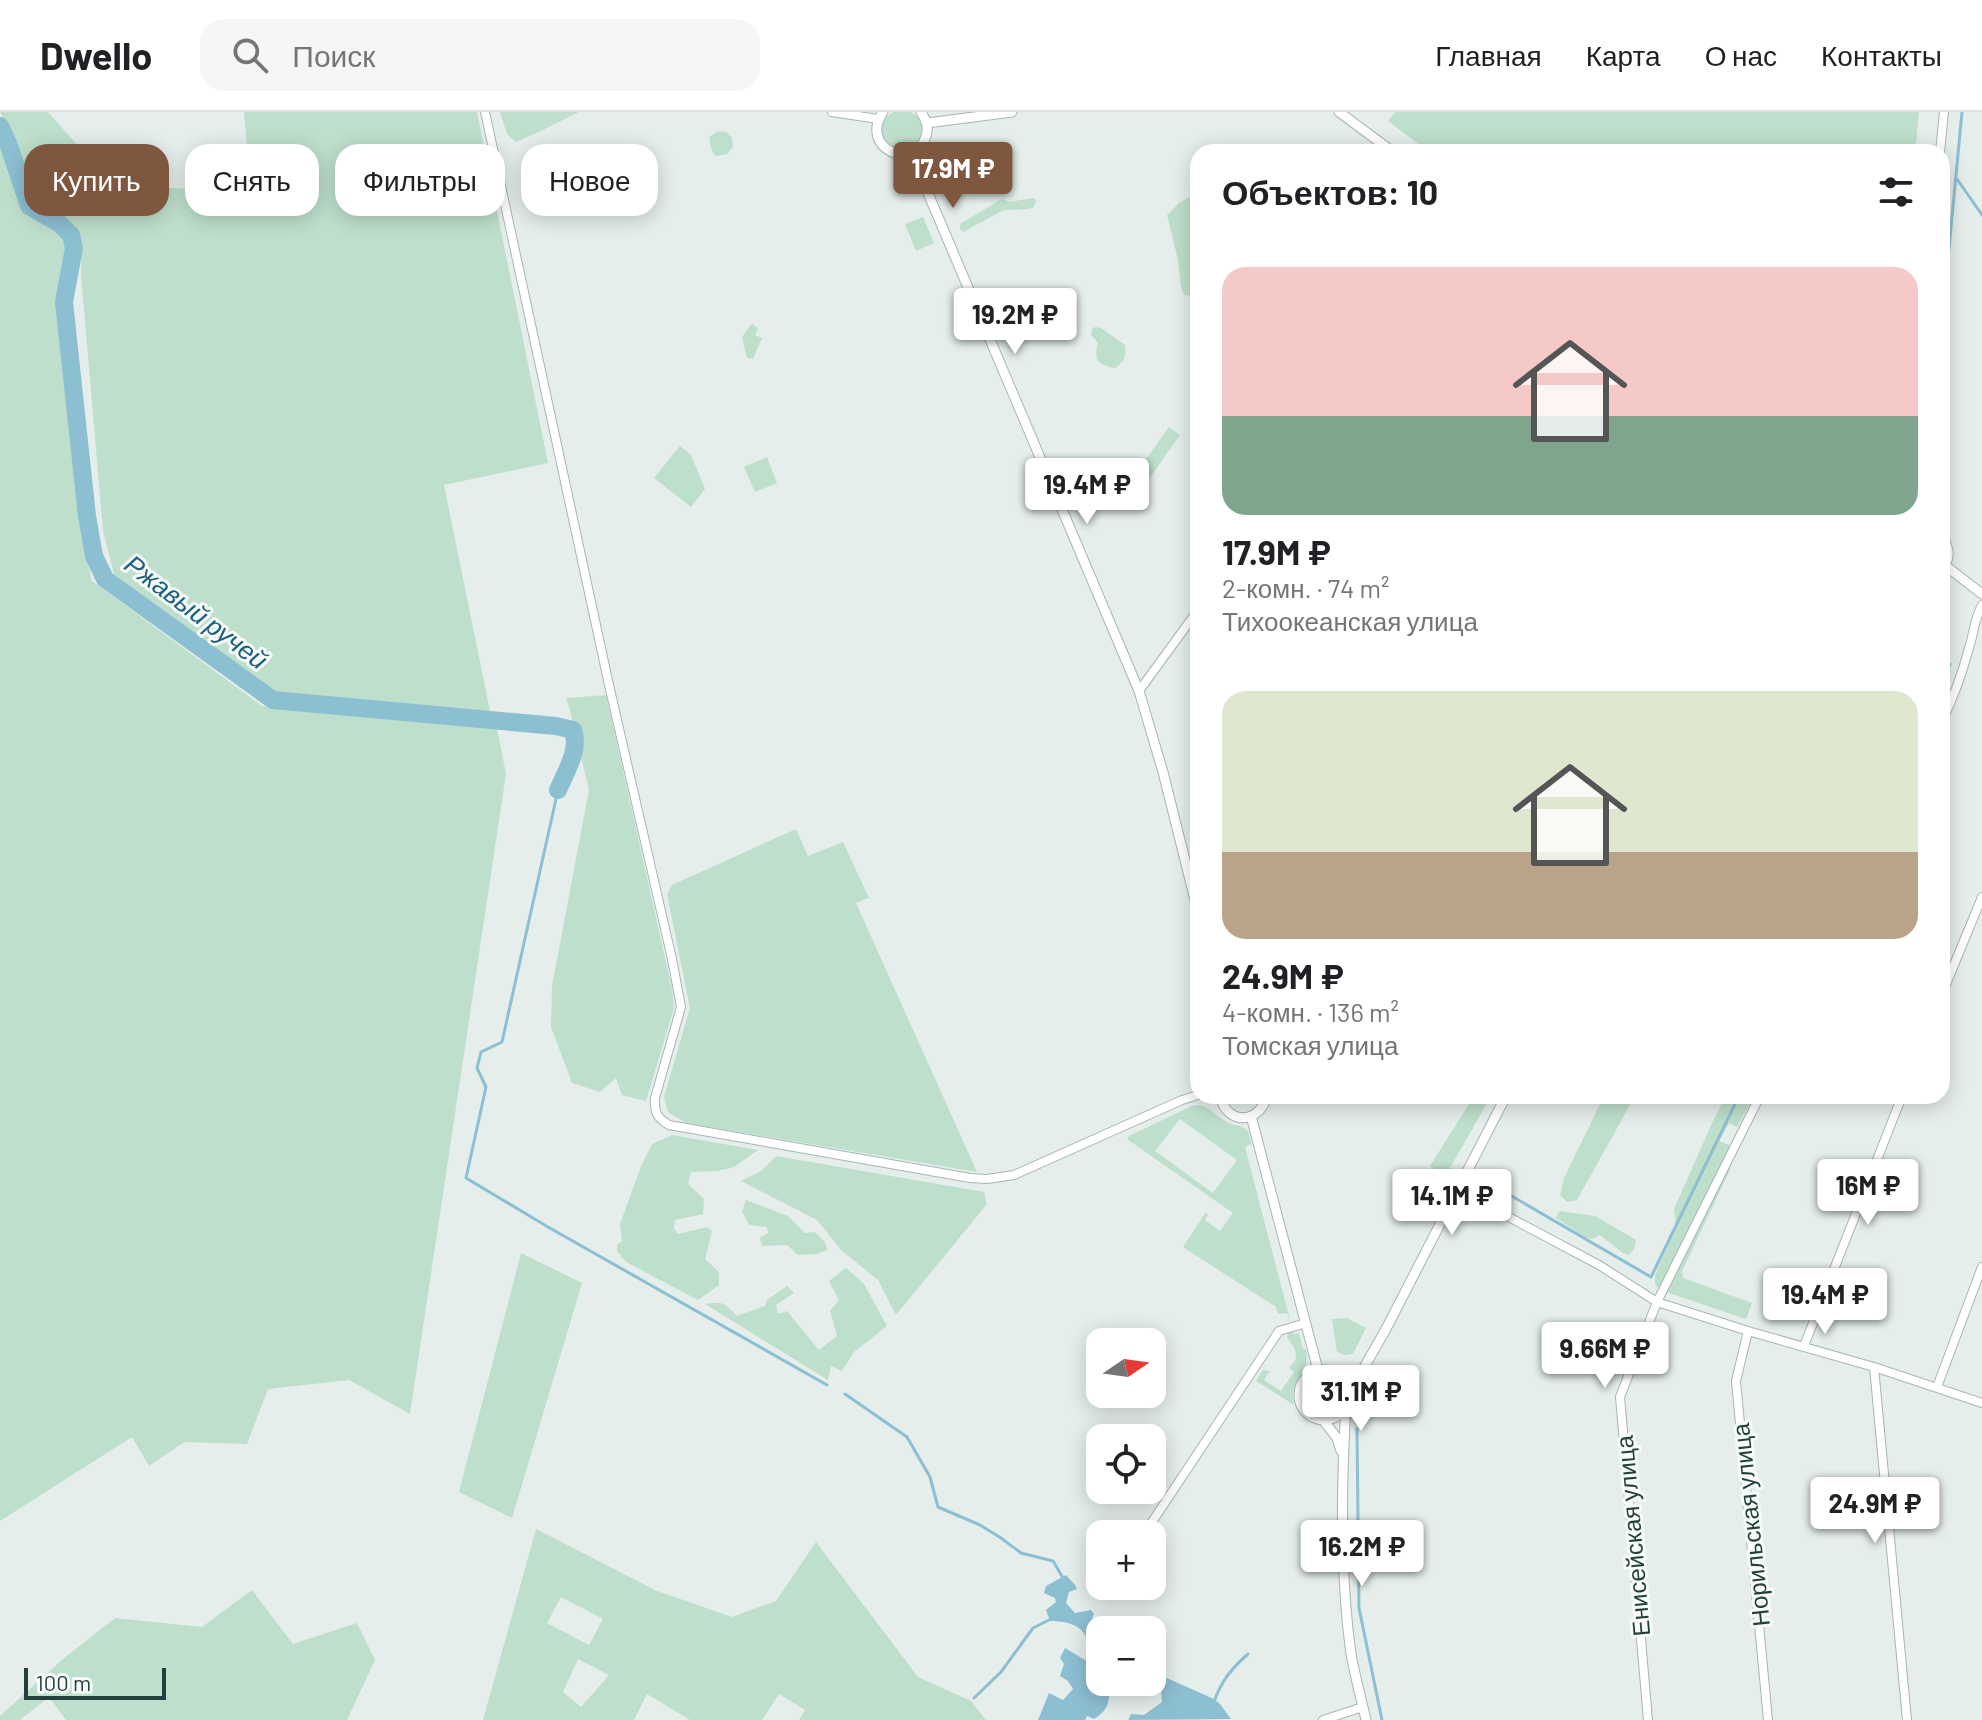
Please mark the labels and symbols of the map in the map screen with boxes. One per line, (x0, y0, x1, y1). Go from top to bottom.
pin: 17.9M ₽ (879, 142, 1027, 210)
pin: 19.2M ₽ (941, 288, 1089, 356)
pin: 19.4M ₽ (1013, 458, 1161, 526)
water label: Ржавый ручей (119, 547, 275, 675)
pin: 16M ₽ (1812, 1159, 1924, 1227)
pin: 14.1M ₽ (1378, 1169, 1526, 1237)
pin: 19.4M ₽ (1751, 1268, 1899, 1336)
pin: 9.66M ₽ (1531, 1322, 1679, 1390)
north arrow (1086, 1328, 1166, 1408)
pin: 31.1M ₽ (1287, 1365, 1435, 1433)
street label: Норильская улица (1725, 1421, 1775, 1628)
street label: Енисейская улица (1609, 1434, 1655, 1638)
pin: 24.9M ₽ (1801, 1477, 1949, 1545)
pin: 16.2M ₽ (1288, 1520, 1436, 1588)
scale bar (24, 1664, 166, 1700)

